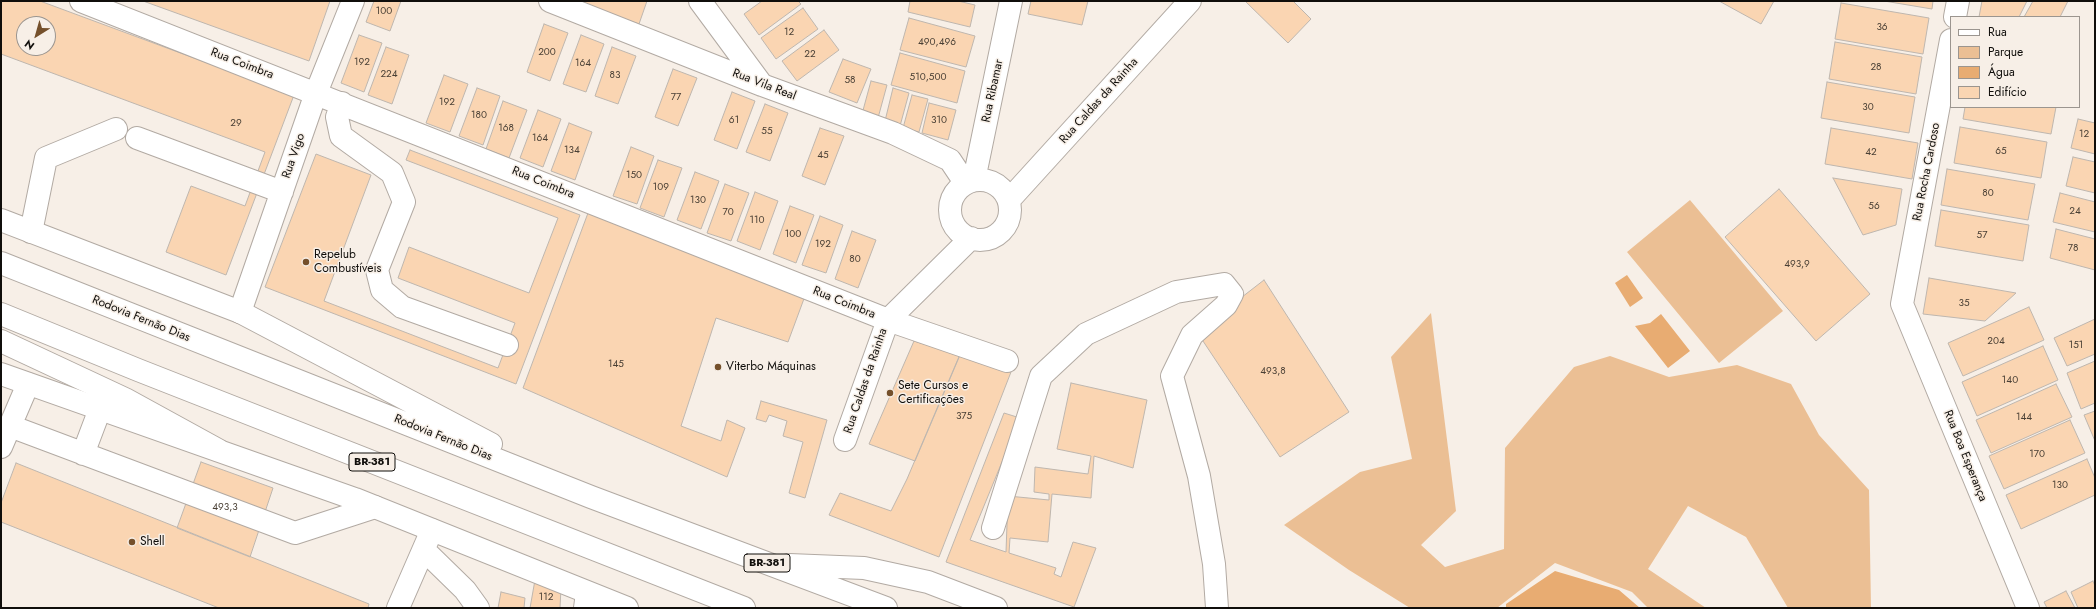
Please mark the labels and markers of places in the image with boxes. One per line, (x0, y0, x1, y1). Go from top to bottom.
place label: Repelub Combustíveis (314, 248, 381, 276)
marker: Repelub Combustíveis (301, 257, 311, 267)
place label: Viterbo Máquinas (726, 360, 816, 374)
marker: Viterbo Máquinas (713, 362, 723, 372)
place label: Sete Cursos e Certificações (898, 379, 968, 407)
marker: Sete Cursos e Certificações (885, 388, 895, 398)
place label: Shell (140, 535, 165, 549)
marker: Shell (127, 537, 137, 547)

